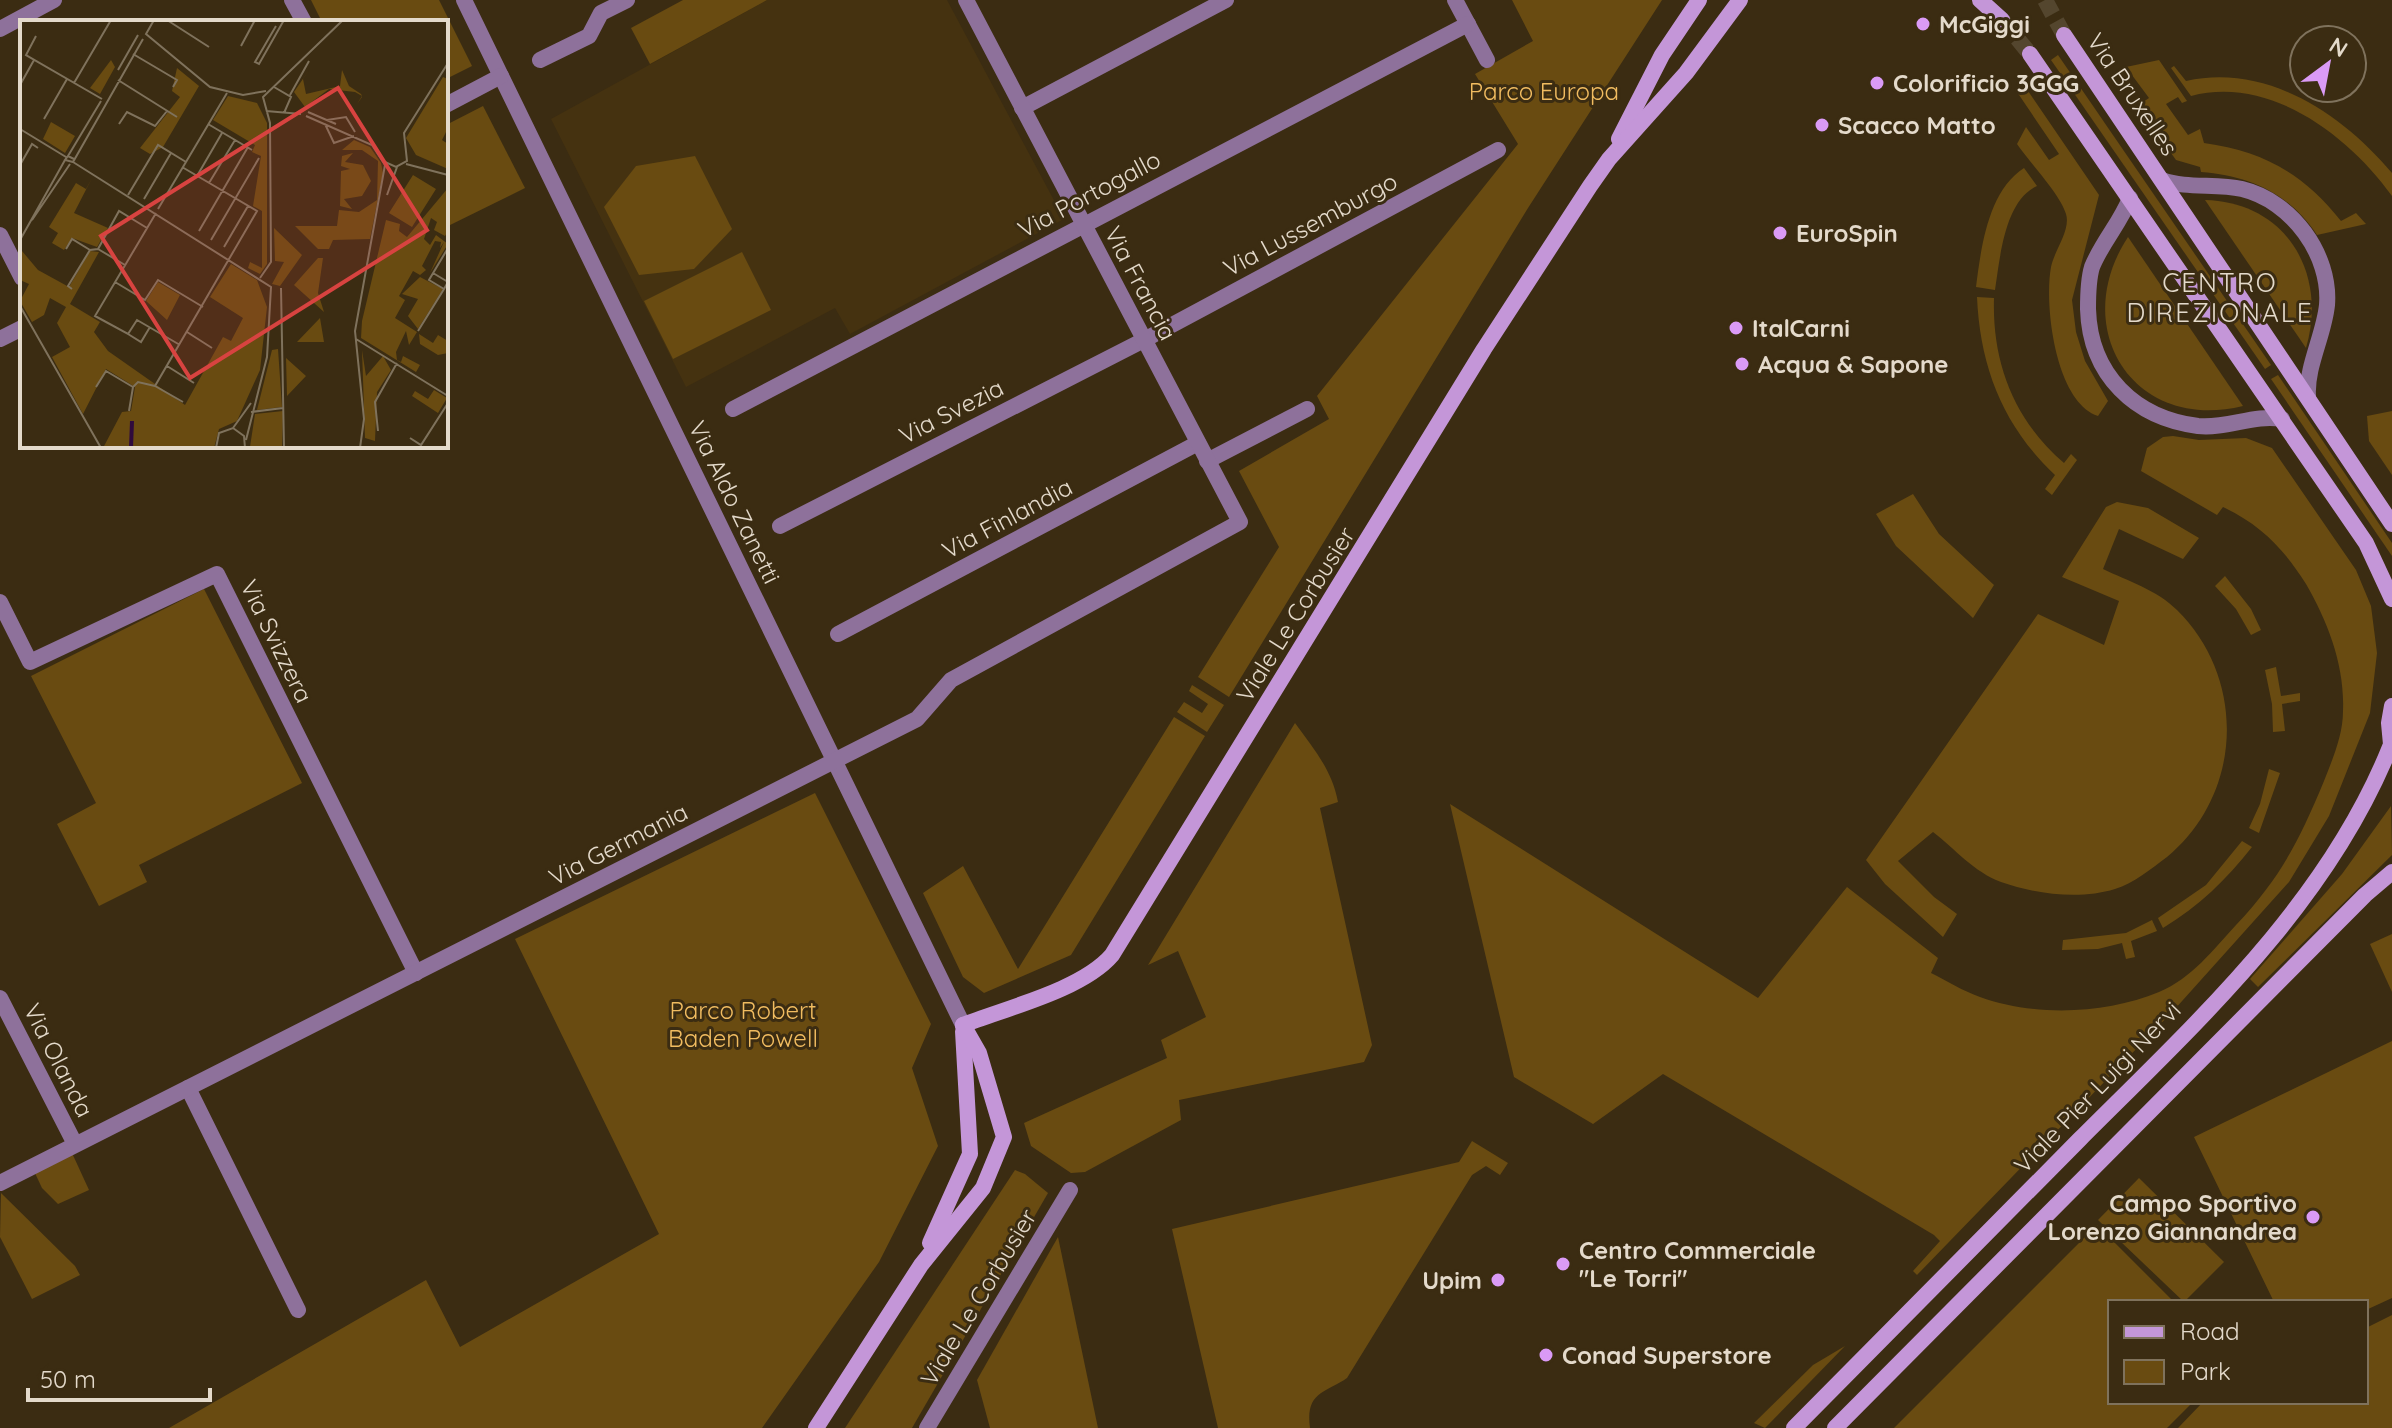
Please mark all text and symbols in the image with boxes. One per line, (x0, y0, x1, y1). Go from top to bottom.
place label: McGiggi (1939, 9, 2030, 39)
marker: McGiggi (1914, 15, 1932, 33)
inset map (20, 20, 448, 448)
north arrow (2288, 24, 2368, 104)
street label: Via Bruxelles (2081, 27, 2185, 161)
text: N (2324, 31, 2353, 63)
place label: Colorificio 3GGG (1893, 68, 2079, 98)
marker: Colorificio 3GGG (1868, 74, 1886, 92)
park label: Parco Europa (1469, 76, 1619, 106)
place label: Scacco Matto (1838, 110, 1996, 140)
marker: Scacco Matto (1813, 116, 1831, 134)
street label: Via Portogallo (1013, 144, 1165, 244)
street label: Via Lussemburgo (1218, 166, 1402, 282)
place label: EuroSpin (1796, 218, 1898, 248)
street label: Via Francia (1098, 221, 1184, 345)
marker: EuroSpin (1771, 224, 1789, 242)
district label: CENTRO DIREZIONALE (2127, 266, 2313, 329)
place label: ItalCarni (1752, 313, 1850, 343)
marker: ItalCarni (1727, 319, 1745, 337)
place label: Acqua & Sapone (1758, 349, 1948, 379)
marker: Acqua & Sapone (1733, 355, 1751, 373)
street label: Via Svezia (894, 372, 1008, 450)
street label: Via Aldo Zanetti (683, 416, 787, 588)
street label: Via Finlandia (937, 471, 1077, 565)
street label: Viale Le Corbusier (1229, 521, 1361, 707)
street label: Via Svizzera (234, 575, 320, 707)
street label: Via Germania (544, 796, 692, 892)
park label: Parco Robert Baden Powell (668, 995, 818, 1053)
street label: Viale Pier Luigi Nervi (2007, 995, 2187, 1179)
street label: Via Olanda (18, 998, 100, 1122)
place label: Campo Sportivo Lorenzo Giannandrea (2047, 1188, 2297, 1246)
street label: Viale Le Corbusier (913, 1203, 1043, 1391)
marker: Campo Sportivo Lorenzo Giannandrea (2304, 1208, 2322, 1226)
place label: Centro Commerciale "Le Torri" (1579, 1235, 1816, 1293)
marker: Centro Commerciale "Le Torri" (1554, 1255, 1572, 1273)
place label: Upim (1422, 1265, 1482, 1295)
marker: Upim (1489, 1271, 1507, 1289)
legend (2108, 1300, 2368, 1404)
text: Road (2180, 1316, 2240, 1346)
place label: Conad Superstore (1562, 1340, 1772, 1370)
marker: Conad Superstore (1537, 1346, 1555, 1364)
scale bar (28, 1352, 210, 1402)
text: Park (2180, 1356, 2231, 1386)
text: 50 m (40, 1364, 96, 1394)

